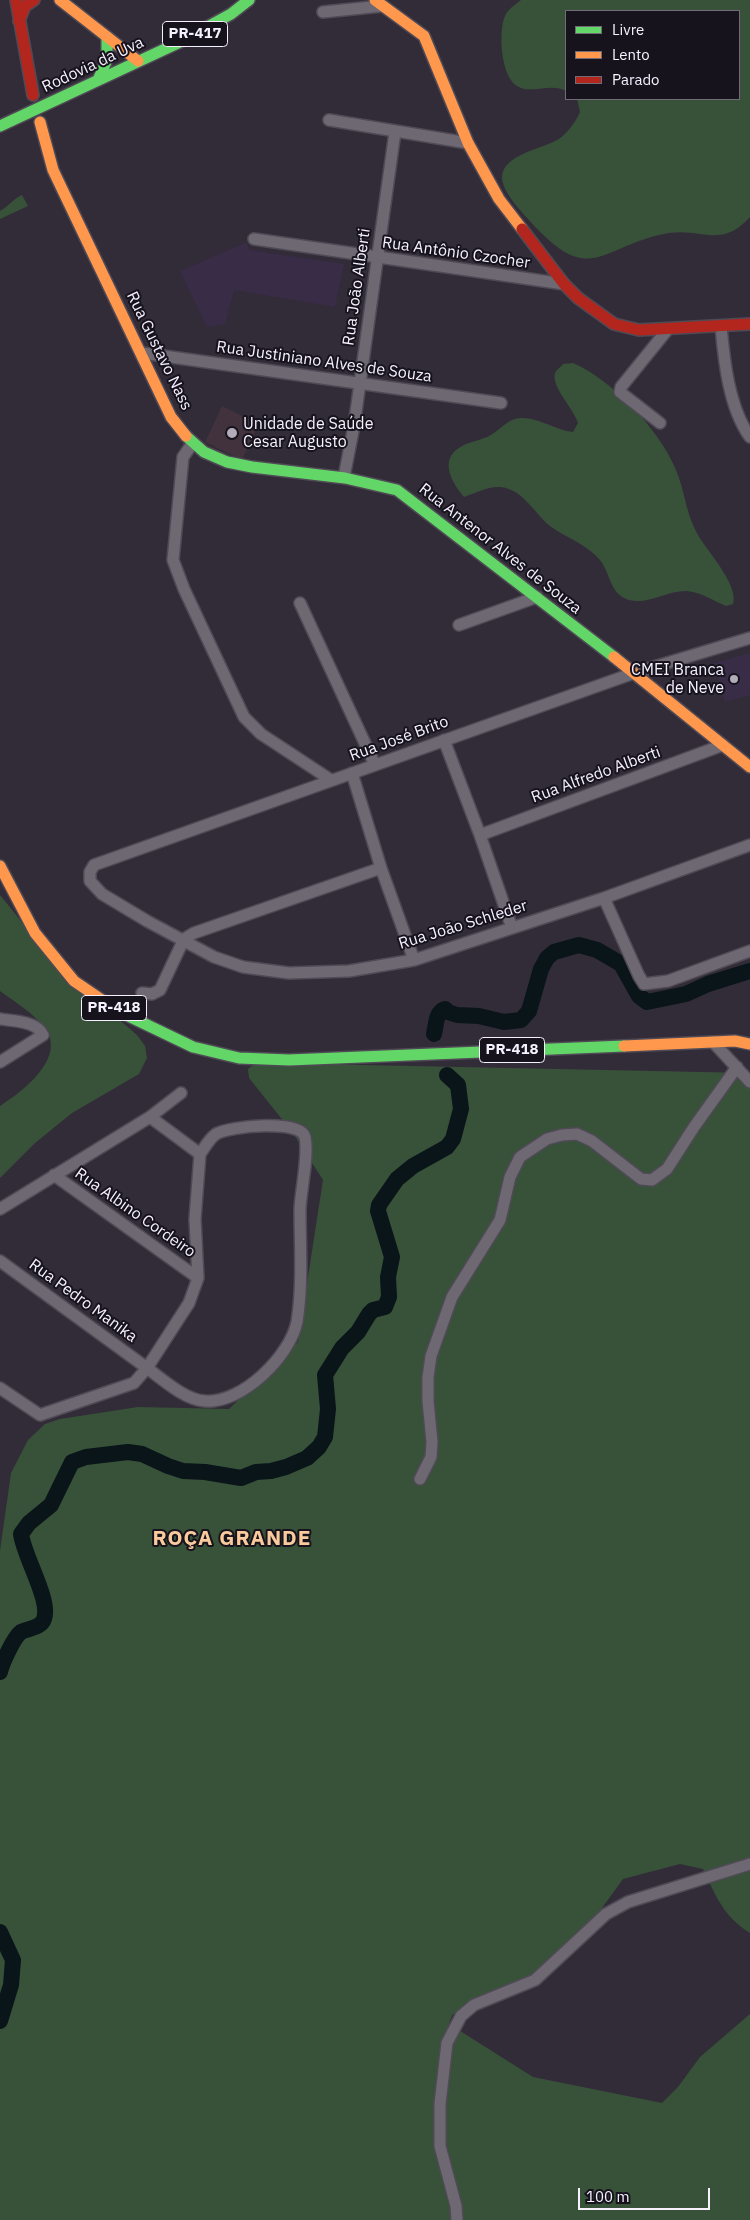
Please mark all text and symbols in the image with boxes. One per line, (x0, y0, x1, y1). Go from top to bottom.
legend (565, 10, 740, 100)
text: Livre (612, 20, 644, 39)
road number: PR-417 (162, 22, 228, 46)
street label: Rodovia da Uva (39, 33, 147, 97)
text: Lento (612, 45, 650, 64)
text: Parado (612, 70, 660, 89)
street label: Rua João Alberti (339, 227, 375, 347)
street label: Rua Antônio Czocher (381, 233, 531, 273)
street label: Rua Gustavo Nass (122, 289, 196, 413)
street label: Rua Justiniano Alves de Souza (215, 337, 433, 387)
place label: Unidade de Saúde Cesar Augusto (243, 414, 373, 452)
marker: Unidade de Saúde Cesar Augusto (225, 426, 239, 440)
street label: Rua Antenor Alves de Souza (415, 480, 585, 618)
place label: CMEI Branca de Neve (631, 660, 724, 698)
marker: CMEI Branca de Neve (728, 673, 740, 685)
street label: Rua José Brito (347, 712, 451, 766)
street label: Rua Alfredo Alberti (529, 743, 663, 807)
street label: Rua João Schleder (396, 896, 530, 954)
road number: PR-418 (82, 996, 146, 1020)
road number: PR-418 (480, 1038, 544, 1062)
street label: Rua Albino Cordeiro (71, 1164, 199, 1262)
street label: Rua Pedro Manika (25, 1255, 141, 1347)
district label: ROÇA GRANDE (151, 1526, 313, 1552)
scale bar (580, 2178, 712, 2210)
text: 100 m (586, 2187, 630, 2206)

